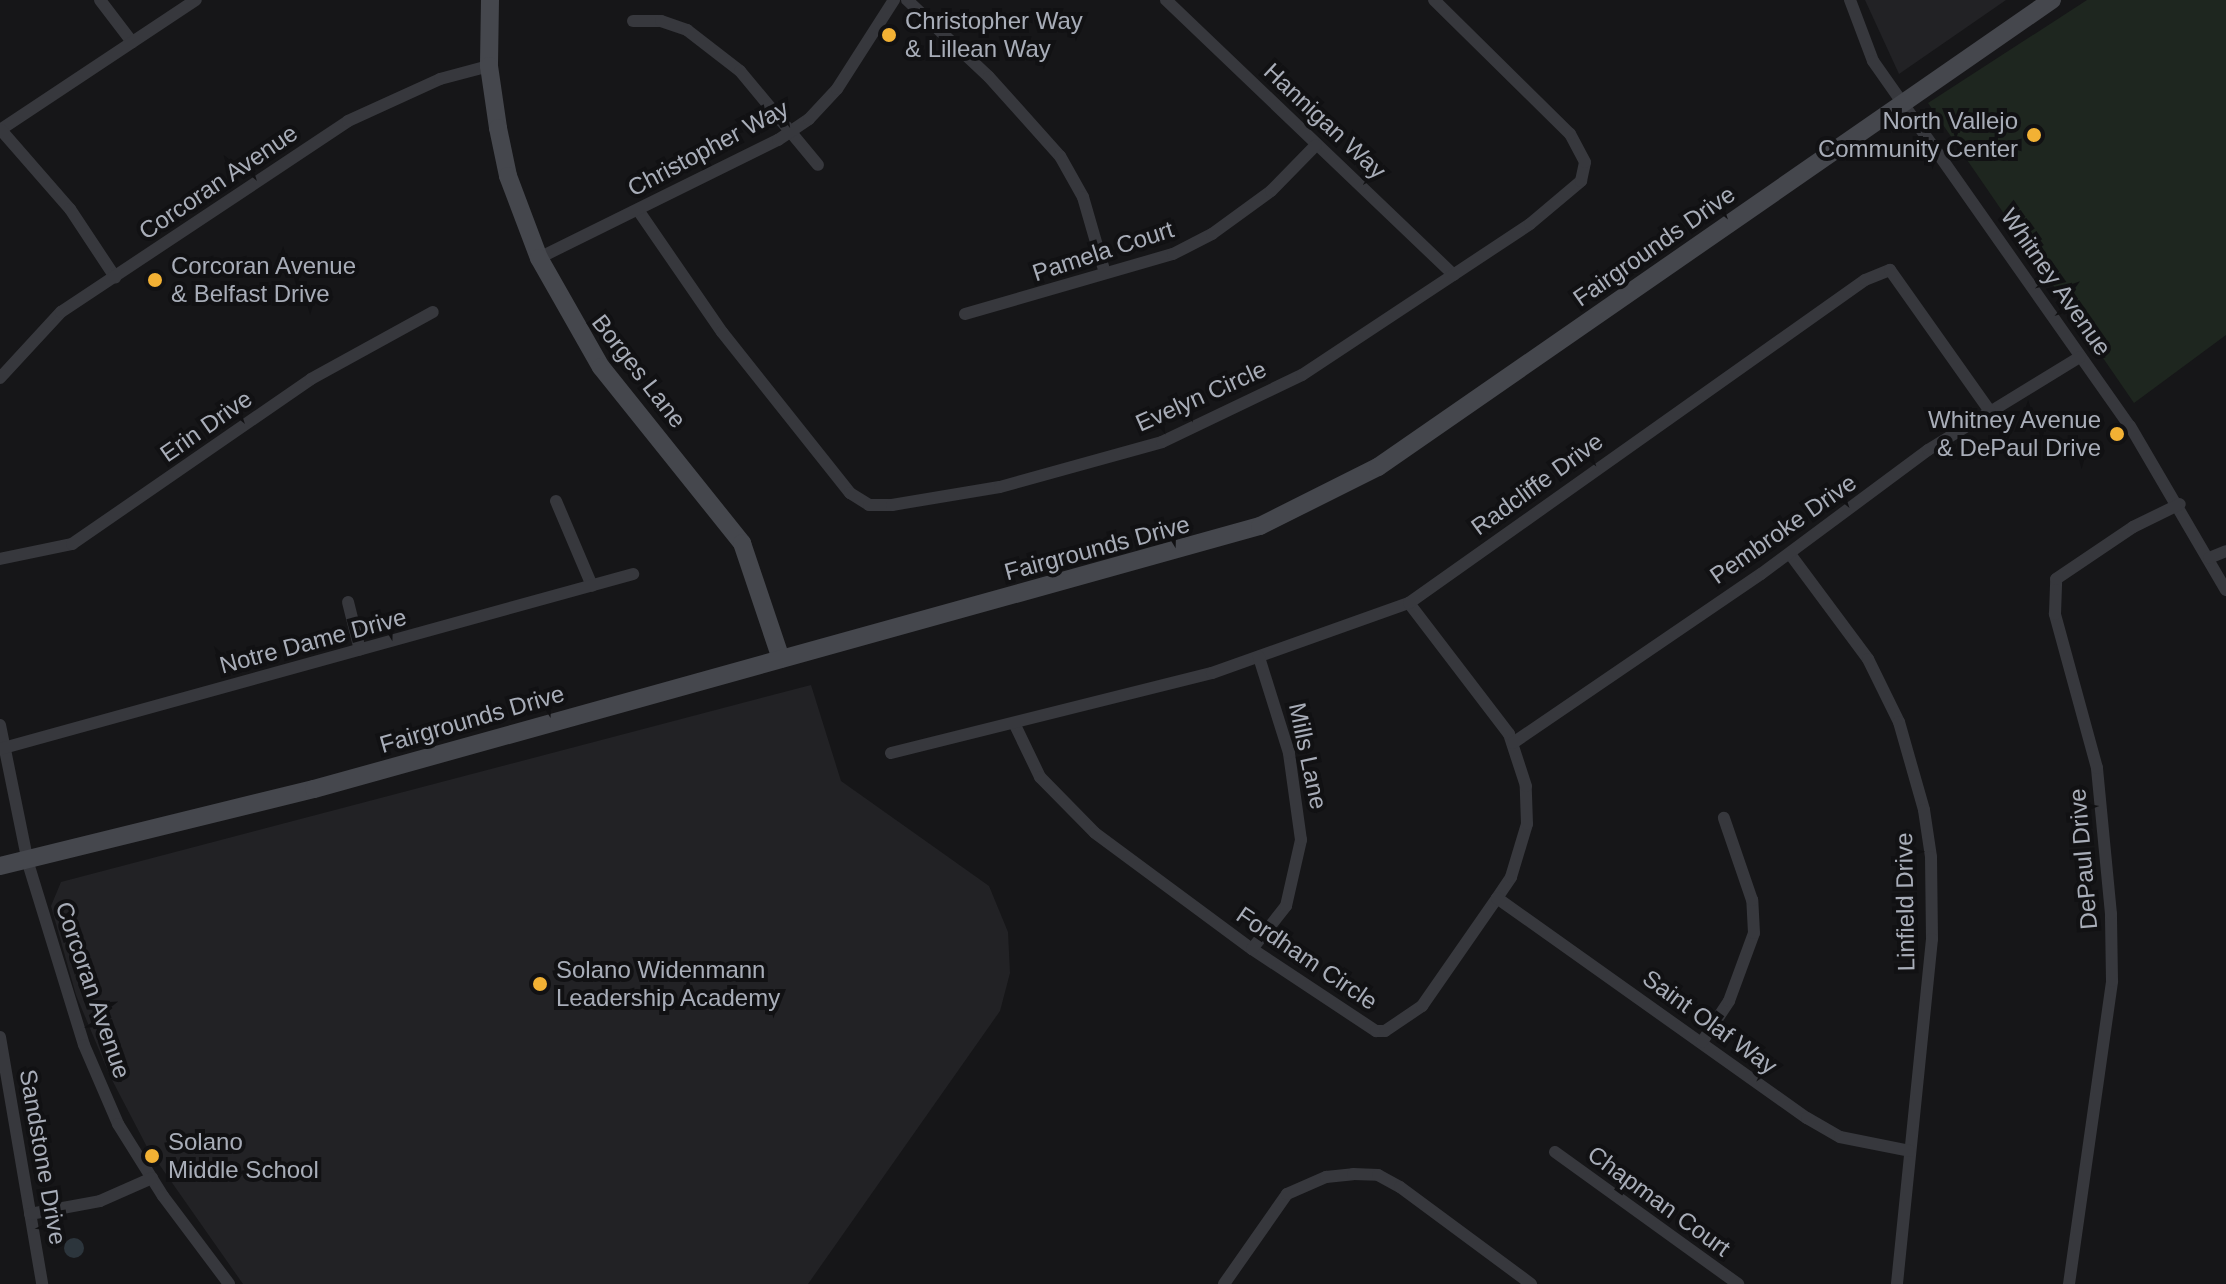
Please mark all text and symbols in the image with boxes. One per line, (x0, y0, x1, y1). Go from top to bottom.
place label: Christopher Way & Lillean Way (905, 7, 1083, 63)
marker: Christopher Way & Lillean Way (880, 26, 898, 44)
street label: Hannigan Way (1258, 57, 1392, 185)
street label: Christopher Way (623, 94, 793, 202)
place label: North Vallejo Community Center (1818, 107, 2018, 163)
street label: Corcoran Avenue (133, 118, 303, 246)
marker: North Vallejo Community Center (2025, 126, 2043, 144)
street label: Fairgrounds Drive (1568, 180, 1740, 312)
street label: Whitney Avenue (1994, 202, 2118, 362)
street label: Pamela Court (1029, 215, 1177, 287)
place label: Corcoran Avenue & Belfast Drive (171, 252, 357, 308)
marker: Corcoran Avenue & Belfast Drive (146, 271, 164, 289)
street label: Borges Lane (586, 309, 692, 433)
street label: Evelyn Circle (1131, 354, 1271, 438)
street label: Erin Drive (155, 384, 257, 468)
place label: Whitney Avenue & DePaul Drive (1927, 406, 2101, 462)
marker: Whitney Avenue & DePaul Drive (2108, 425, 2126, 443)
street label: Radcliffe Drive (1466, 427, 1608, 541)
street label: Pembroke Drive (1704, 468, 1862, 590)
street label: Fairgrounds Drive (1001, 509, 1193, 587)
street label: Notre Dame Drive (217, 602, 409, 680)
street label: Fairgrounds Drive (376, 679, 568, 759)
street label: Mills Lane (1283, 700, 1333, 812)
street label: DePaul Drive (2062, 787, 2104, 931)
street label: Linfield Drive (1889, 832, 1921, 972)
street label: Corcoran Avenue (49, 897, 137, 1083)
street label: Fordham Circle (1231, 900, 1383, 1016)
place label: Solano Widenmann Leadership Academy (556, 956, 781, 1012)
street label: Saint Olaf Way (1637, 964, 1783, 1080)
marker: Solano Widenmann Leadership Academy (531, 975, 549, 993)
street label: Sandstone Drive (13, 1067, 73, 1247)
place label: Solano Middle School (168, 1128, 319, 1184)
street label: Chapman Court (1582, 1140, 1736, 1262)
marker: Solano Middle School (143, 1147, 161, 1165)

